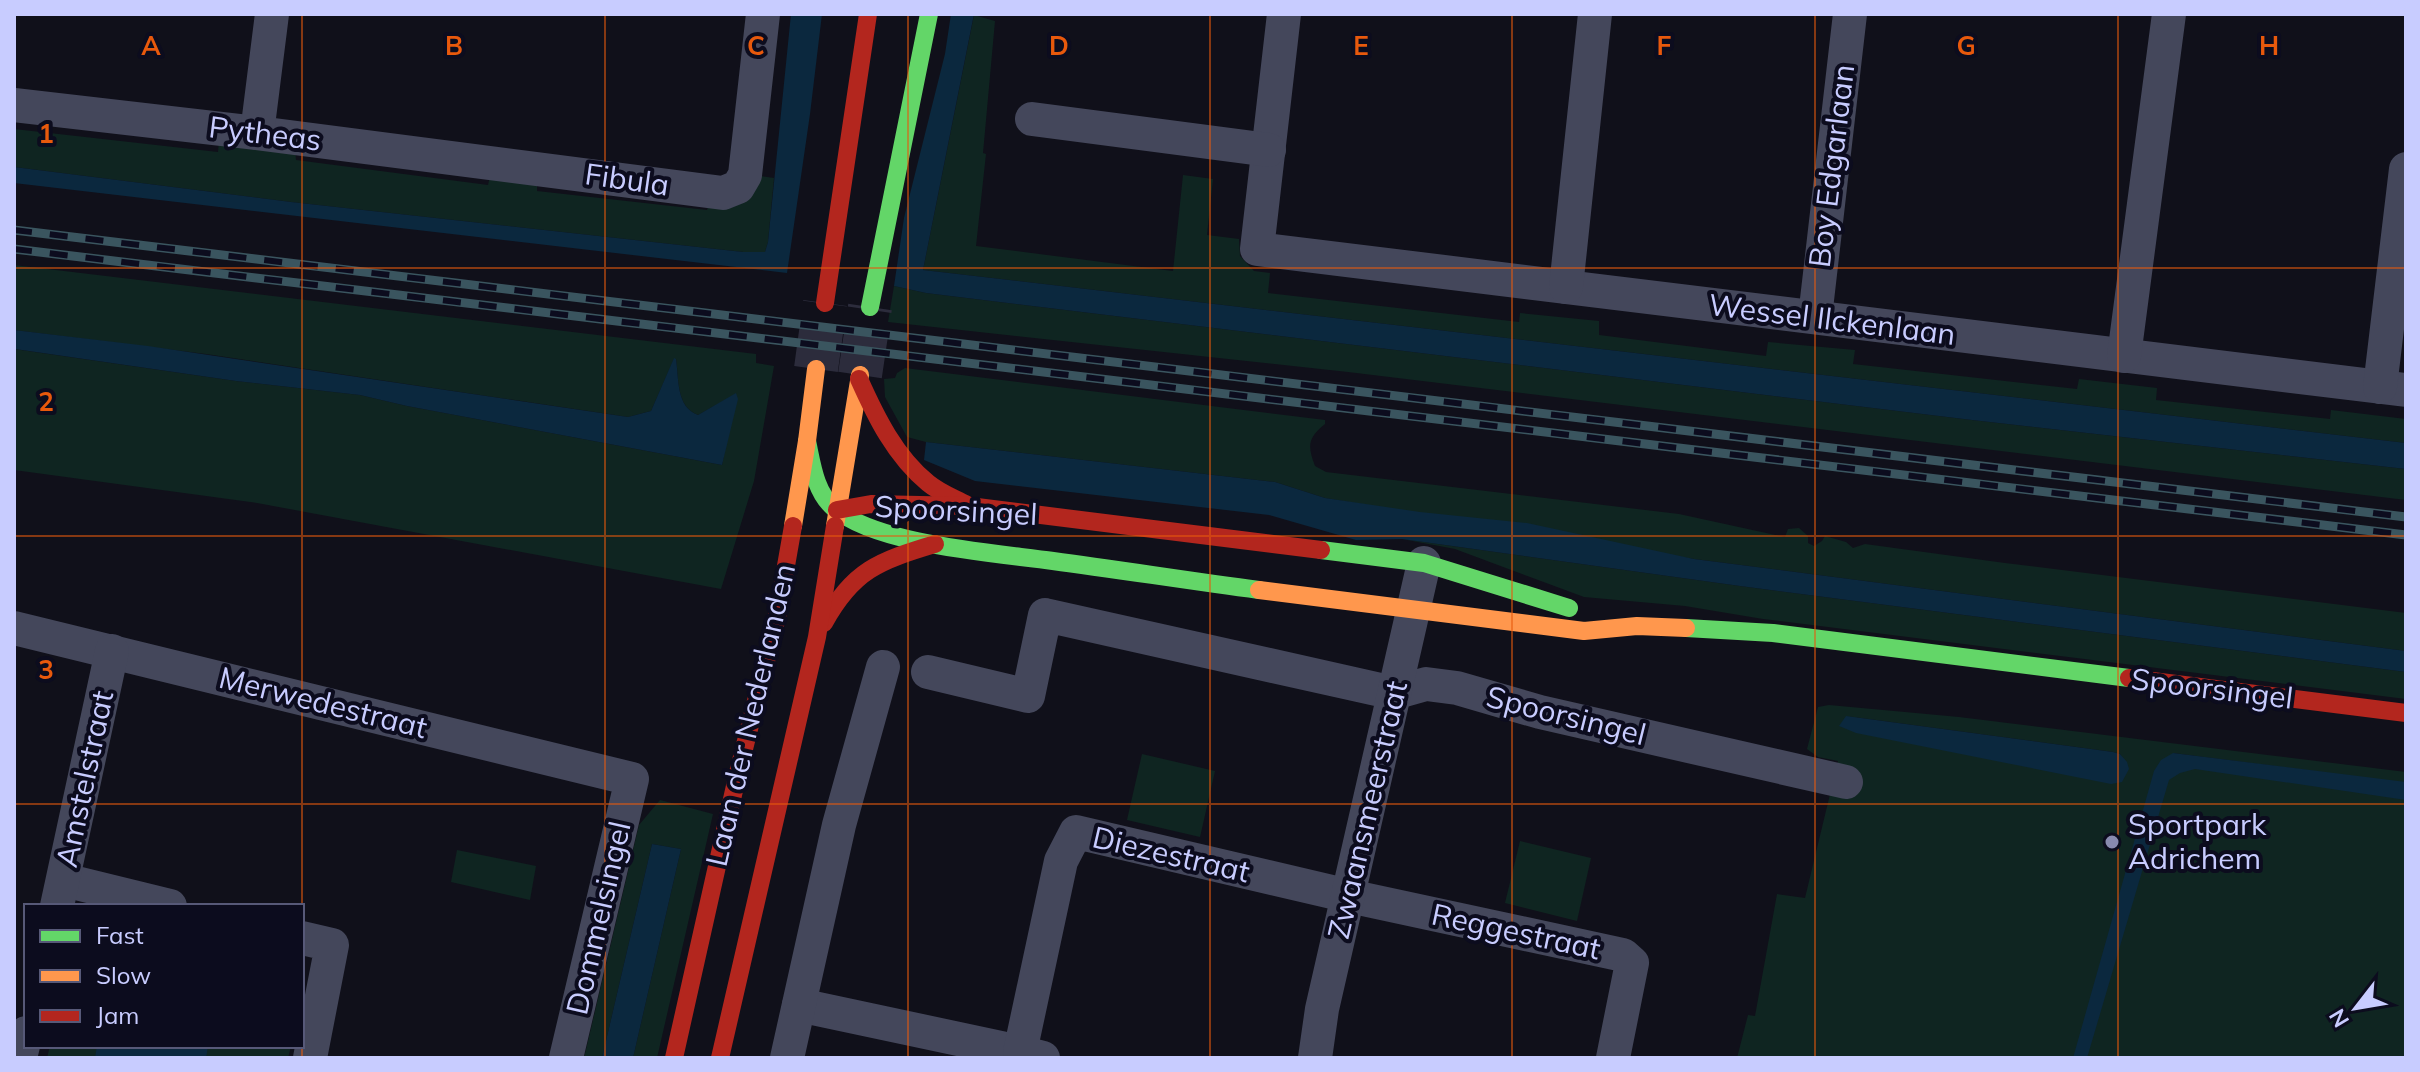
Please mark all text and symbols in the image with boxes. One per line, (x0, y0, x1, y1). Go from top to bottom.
text: A (141, 29, 161, 62)
text: B (445, 29, 463, 62)
text: C (747, 29, 765, 62)
text: D (1049, 29, 1069, 62)
text: E (1353, 29, 1369, 62)
text: F (1657, 29, 1672, 62)
text: G (1956, 29, 1976, 62)
text: H (2259, 29, 2279, 62)
street label: Boy Edgarlaan (1800, 62, 1862, 270)
street label: Pytheas (207, 107, 324, 159)
text: 1 (38, 117, 54, 150)
street label: Fibula (583, 154, 672, 204)
street label: Wessel Ilckenlaan (1707, 285, 1958, 353)
text: 2 (38, 385, 54, 418)
street label: Spoorsingel (874, 487, 1038, 533)
street label: Laan der Nederlanden (697, 560, 803, 870)
text: 3 (38, 653, 54, 686)
street label: Merwedestraat (215, 658, 431, 746)
street label: Spoorsingel (2129, 659, 2295, 717)
street label: Zwaansmeerstraat (1319, 677, 1415, 942)
street label: Spoorsingel (1483, 677, 1650, 753)
street label: Amstelstraat (47, 687, 121, 870)
place label: Sportpark Adrichem (2128, 805, 2267, 877)
street label: Dommelsingel (557, 818, 639, 1018)
street label: Diezestraat (1089, 818, 1253, 891)
marker: Sportpark Adrichem (2103, 833, 2121, 851)
street label: Reggestraat (1428, 895, 1604, 967)
legend (24, 904, 304, 1048)
text: Fast (96, 920, 144, 950)
text: Slow (96, 960, 151, 990)
north arrow (2316, 968, 2396, 1048)
text: Jam (96, 1000, 139, 1030)
text: N (2323, 1004, 2355, 1033)

